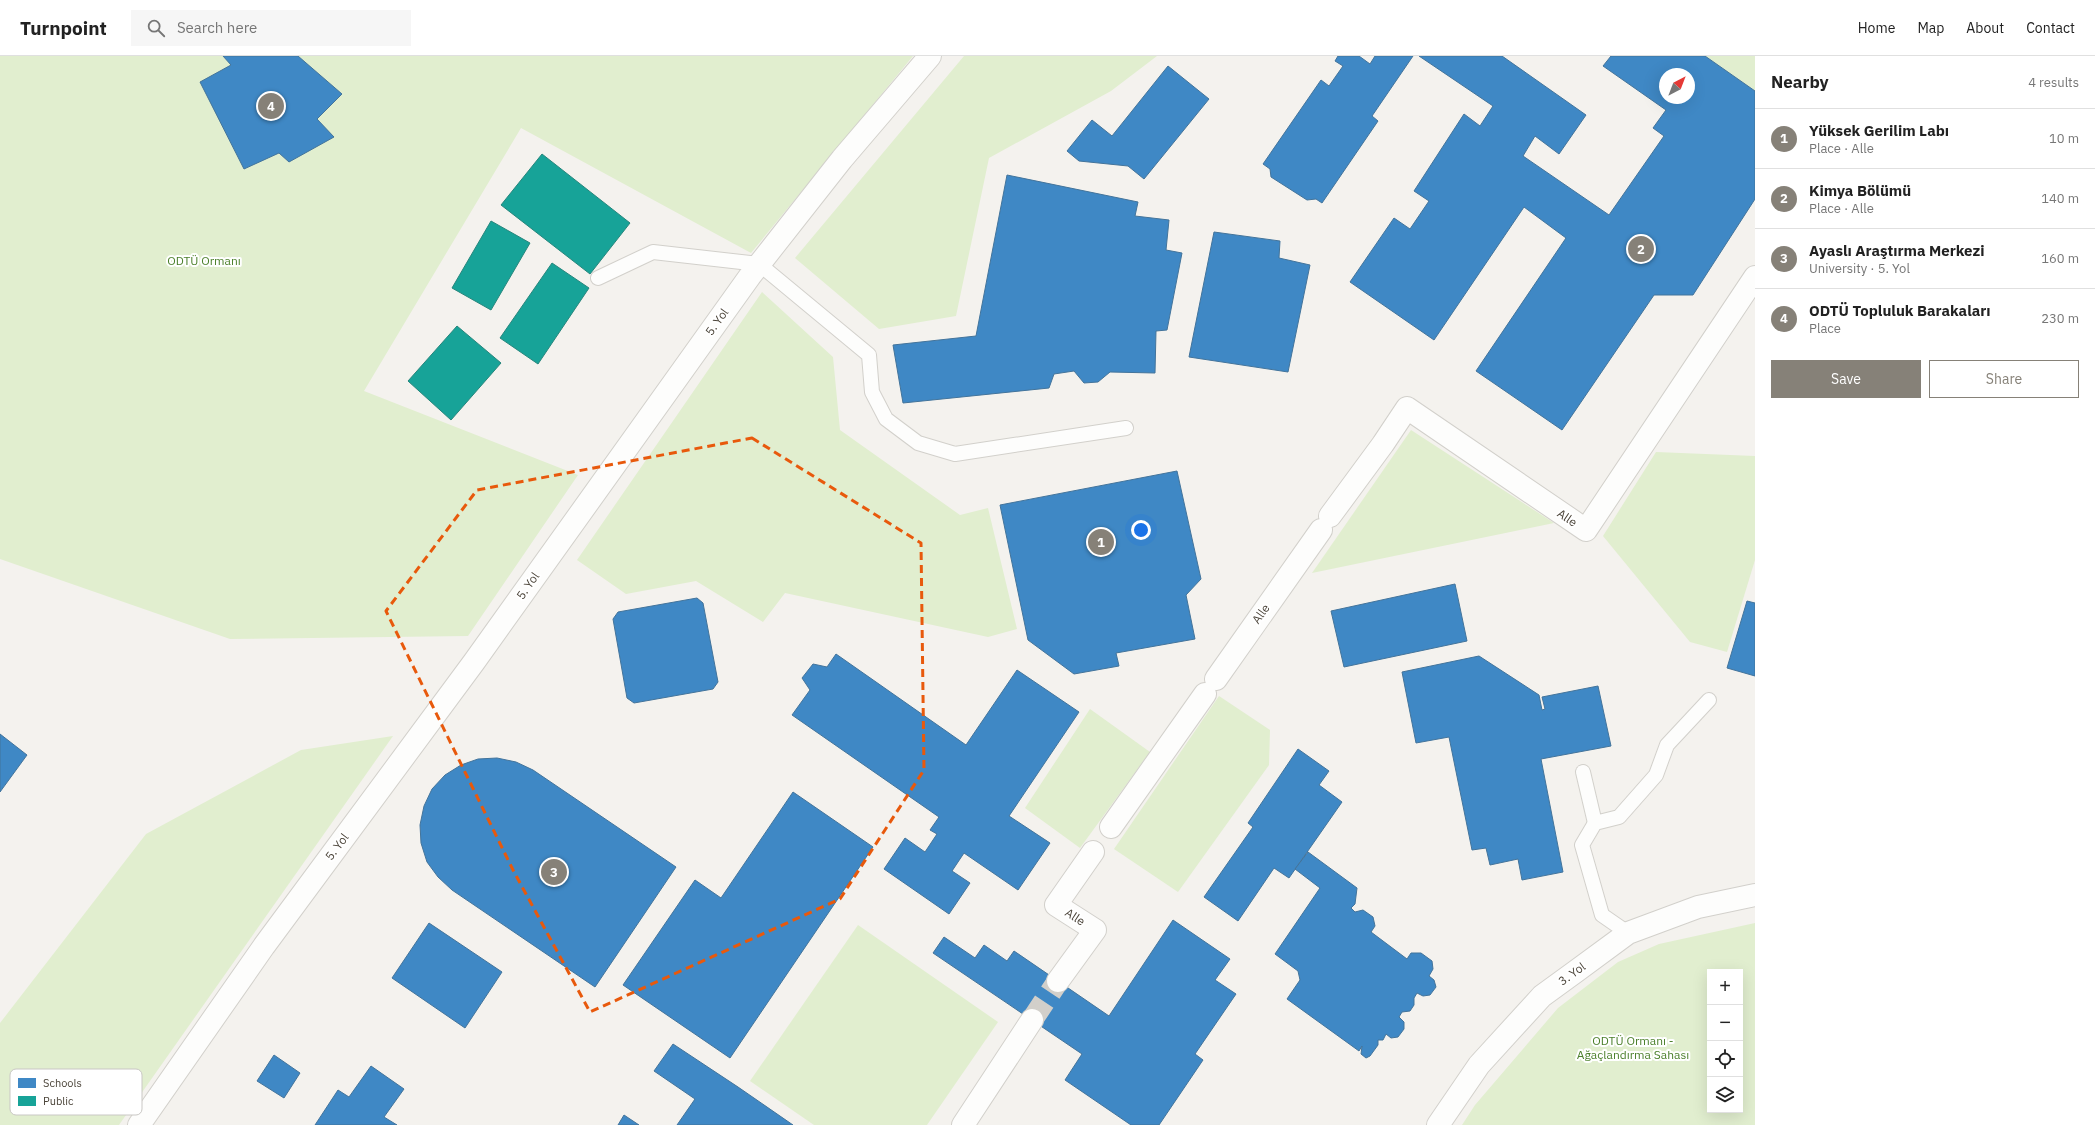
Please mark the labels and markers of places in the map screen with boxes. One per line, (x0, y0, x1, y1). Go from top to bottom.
pin: 4 (258, 91, 284, 121)
pin: 2 (1628, 234, 1654, 264)
pin: 1 (1088, 527, 1114, 557)
pin: 3 (541, 857, 567, 887)

